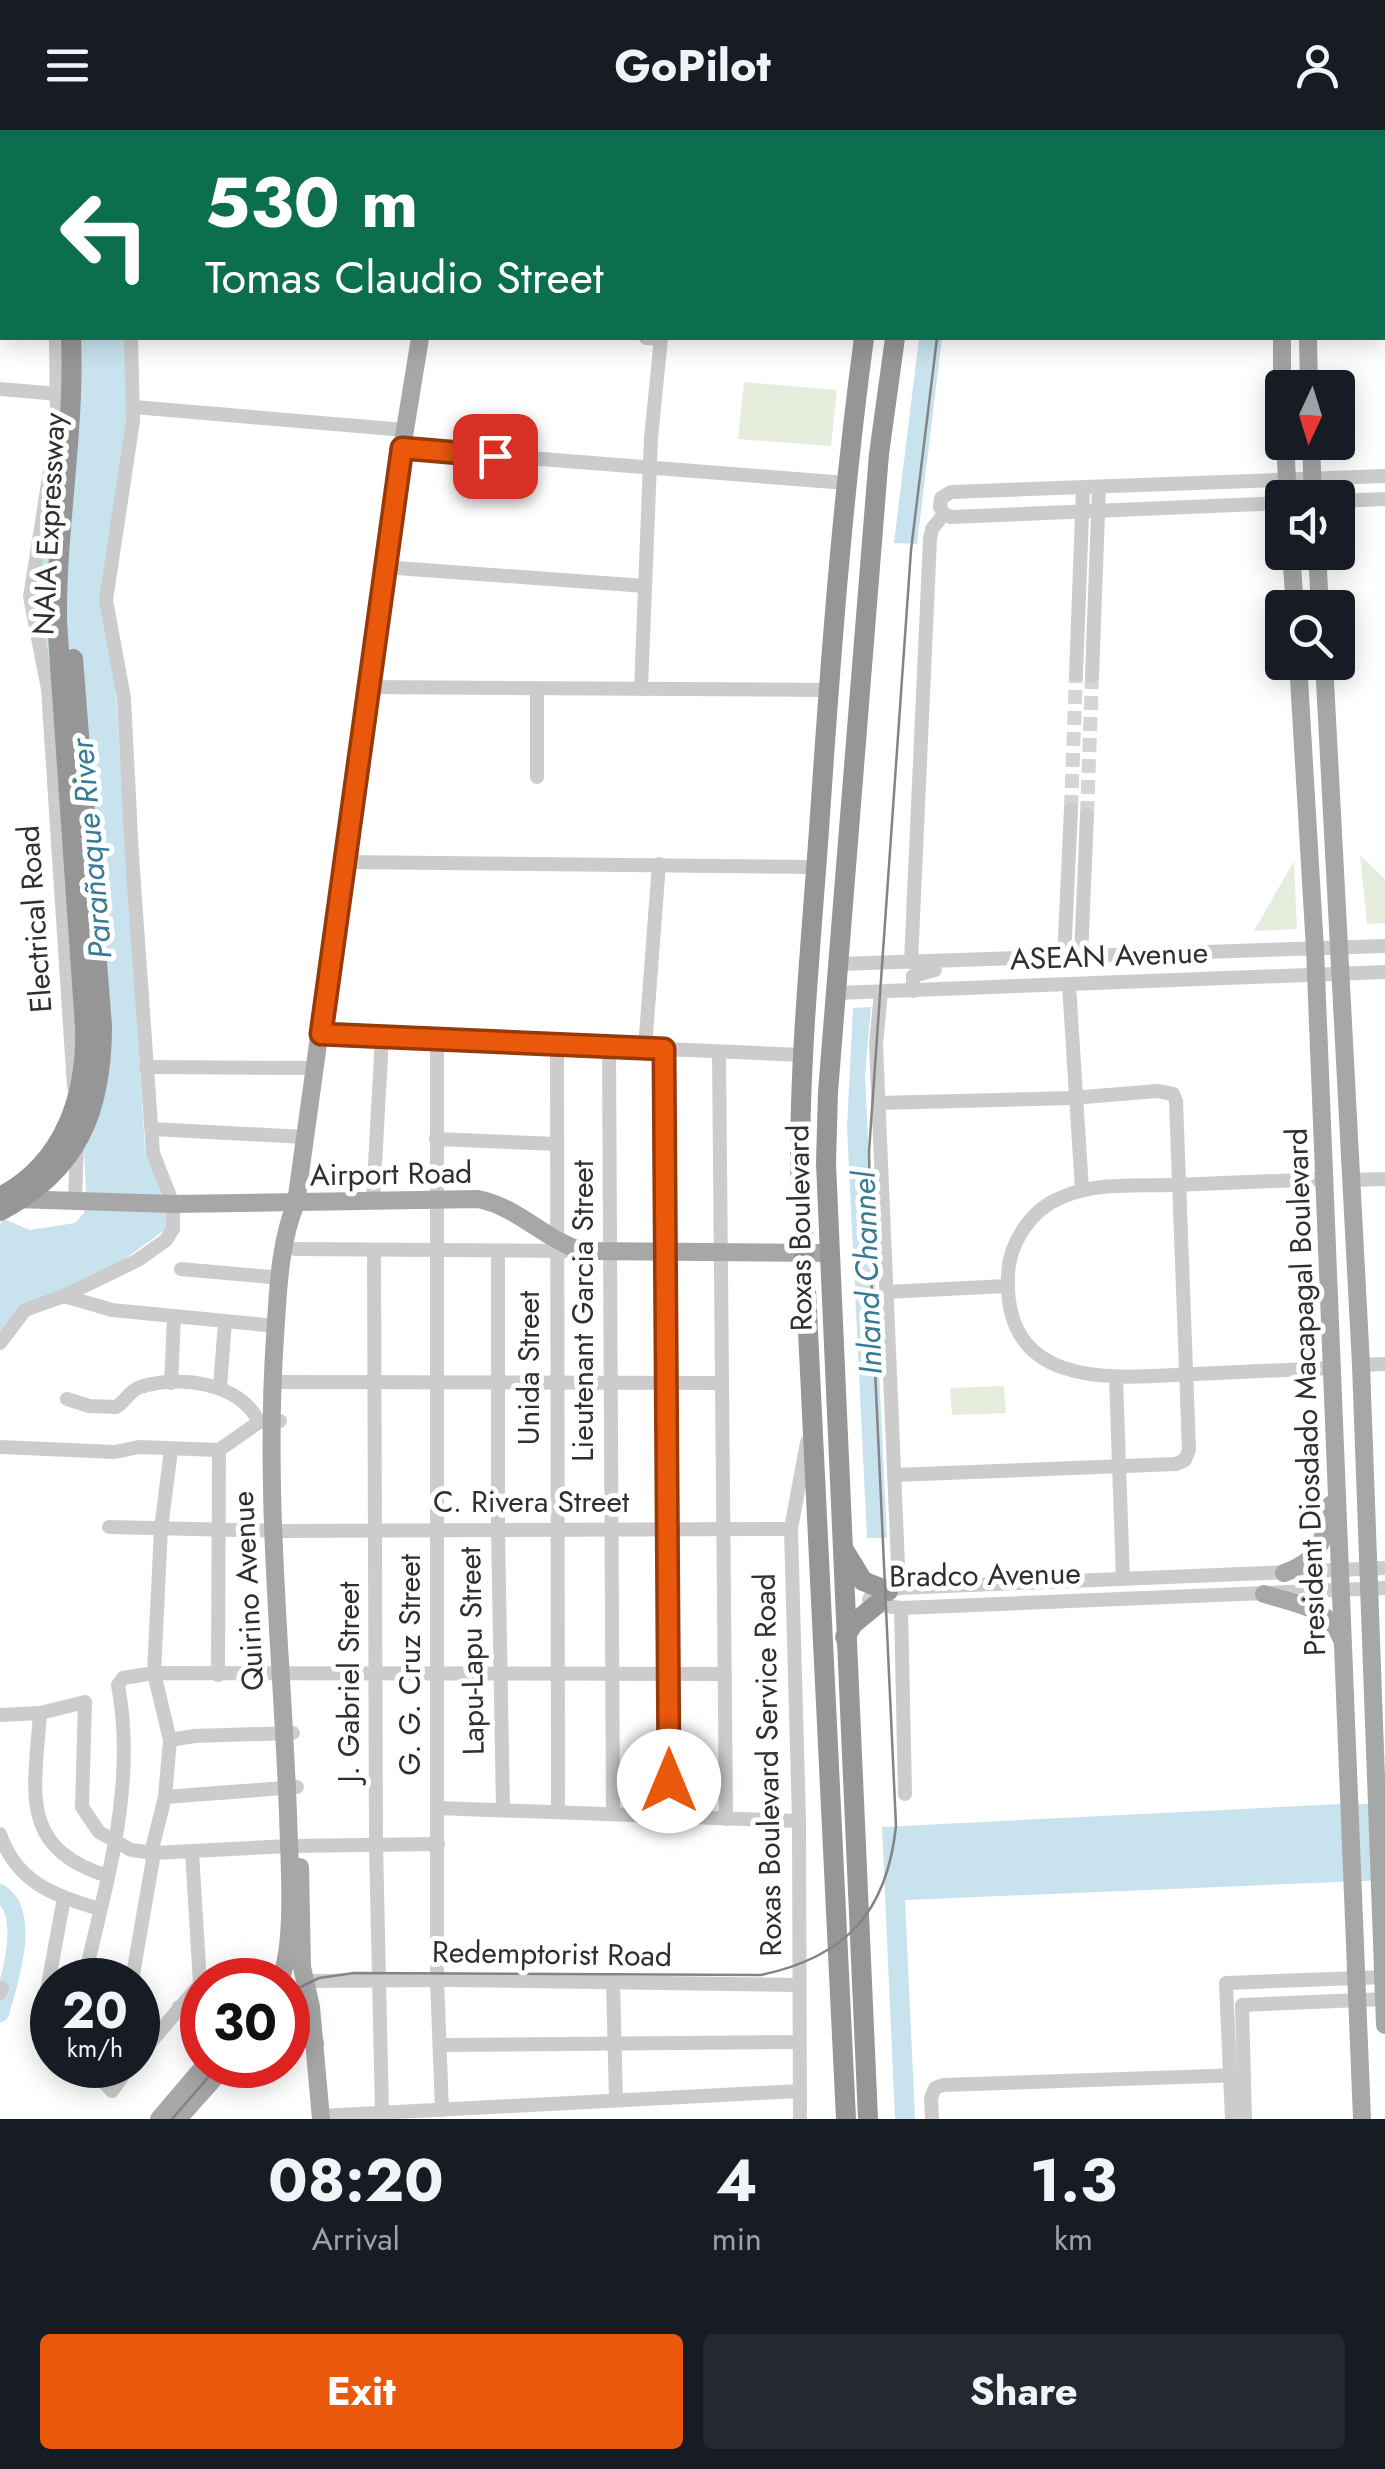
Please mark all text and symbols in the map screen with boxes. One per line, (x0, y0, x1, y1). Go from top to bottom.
text: GoPilot (614, 33, 771, 98)
icon: menu (40, 38, 95, 93)
icon: person (1290, 38, 1345, 93)
text: 530 m (205, 152, 418, 253)
icon: left (40, 170, 170, 300)
text: Tomas Claudio Street (205, 245, 604, 310)
north arrow (1265, 370, 1355, 460)
map controls (1265, 370, 1355, 680)
street label: NAIA Expressway (21, 411, 76, 636)
pin (453, 414, 538, 499)
icon: arrive (468, 429, 523, 484)
button: sound (1265, 480, 1355, 570)
button: search (1265, 590, 1355, 680)
water label: Parañaque River (58, 735, 124, 961)
street label: Electrical Road (7, 824, 63, 1014)
street label: ASEAN Avenue (1009, 931, 1209, 980)
street label: Roxas Boulevard (776, 1124, 823, 1332)
street label: President Diosdado Macapagal Boulevard (1275, 1127, 1336, 1657)
street label: Airport Road (309, 1151, 473, 1196)
street label: Lieutenant Garcia Street (561, 1159, 604, 1462)
water label: Inland Channel (840, 1169, 894, 1375)
street label: Unida Street (507, 1290, 550, 1445)
street label: C. Rivera Street (433, 1480, 630, 1523)
street label: Quirino Avenue (221, 1490, 274, 1692)
street label: Lapu-Lapu Street (448, 1546, 495, 1756)
street label: Bradco Avenue (889, 1551, 1081, 1598)
street label: G. G. Cruz Street (388, 1553, 431, 1776)
street label: Roxas Boulevard Service Road (743, 1573, 792, 1957)
street label: J. Gabriel Street (327, 1581, 370, 1787)
position arrow (617, 1729, 721, 1833)
street label: Redemptorist Road (432, 1930, 672, 1977)
speed limit sign: 30 (180, 1958, 310, 2088)
text: 20 (62, 1974, 128, 2047)
text: km/h (67, 2030, 123, 2066)
text: 08:20 (268, 2137, 444, 2224)
text: 4 (716, 2137, 758, 2224)
text: 1.3 (1030, 2137, 1117, 2224)
text: Arrival (312, 2216, 400, 2262)
text: min (712, 2216, 762, 2262)
text: km (1054, 2216, 1093, 2262)
button: Exit (40, 2334, 683, 2449)
button: Share (703, 2334, 1345, 2449)

